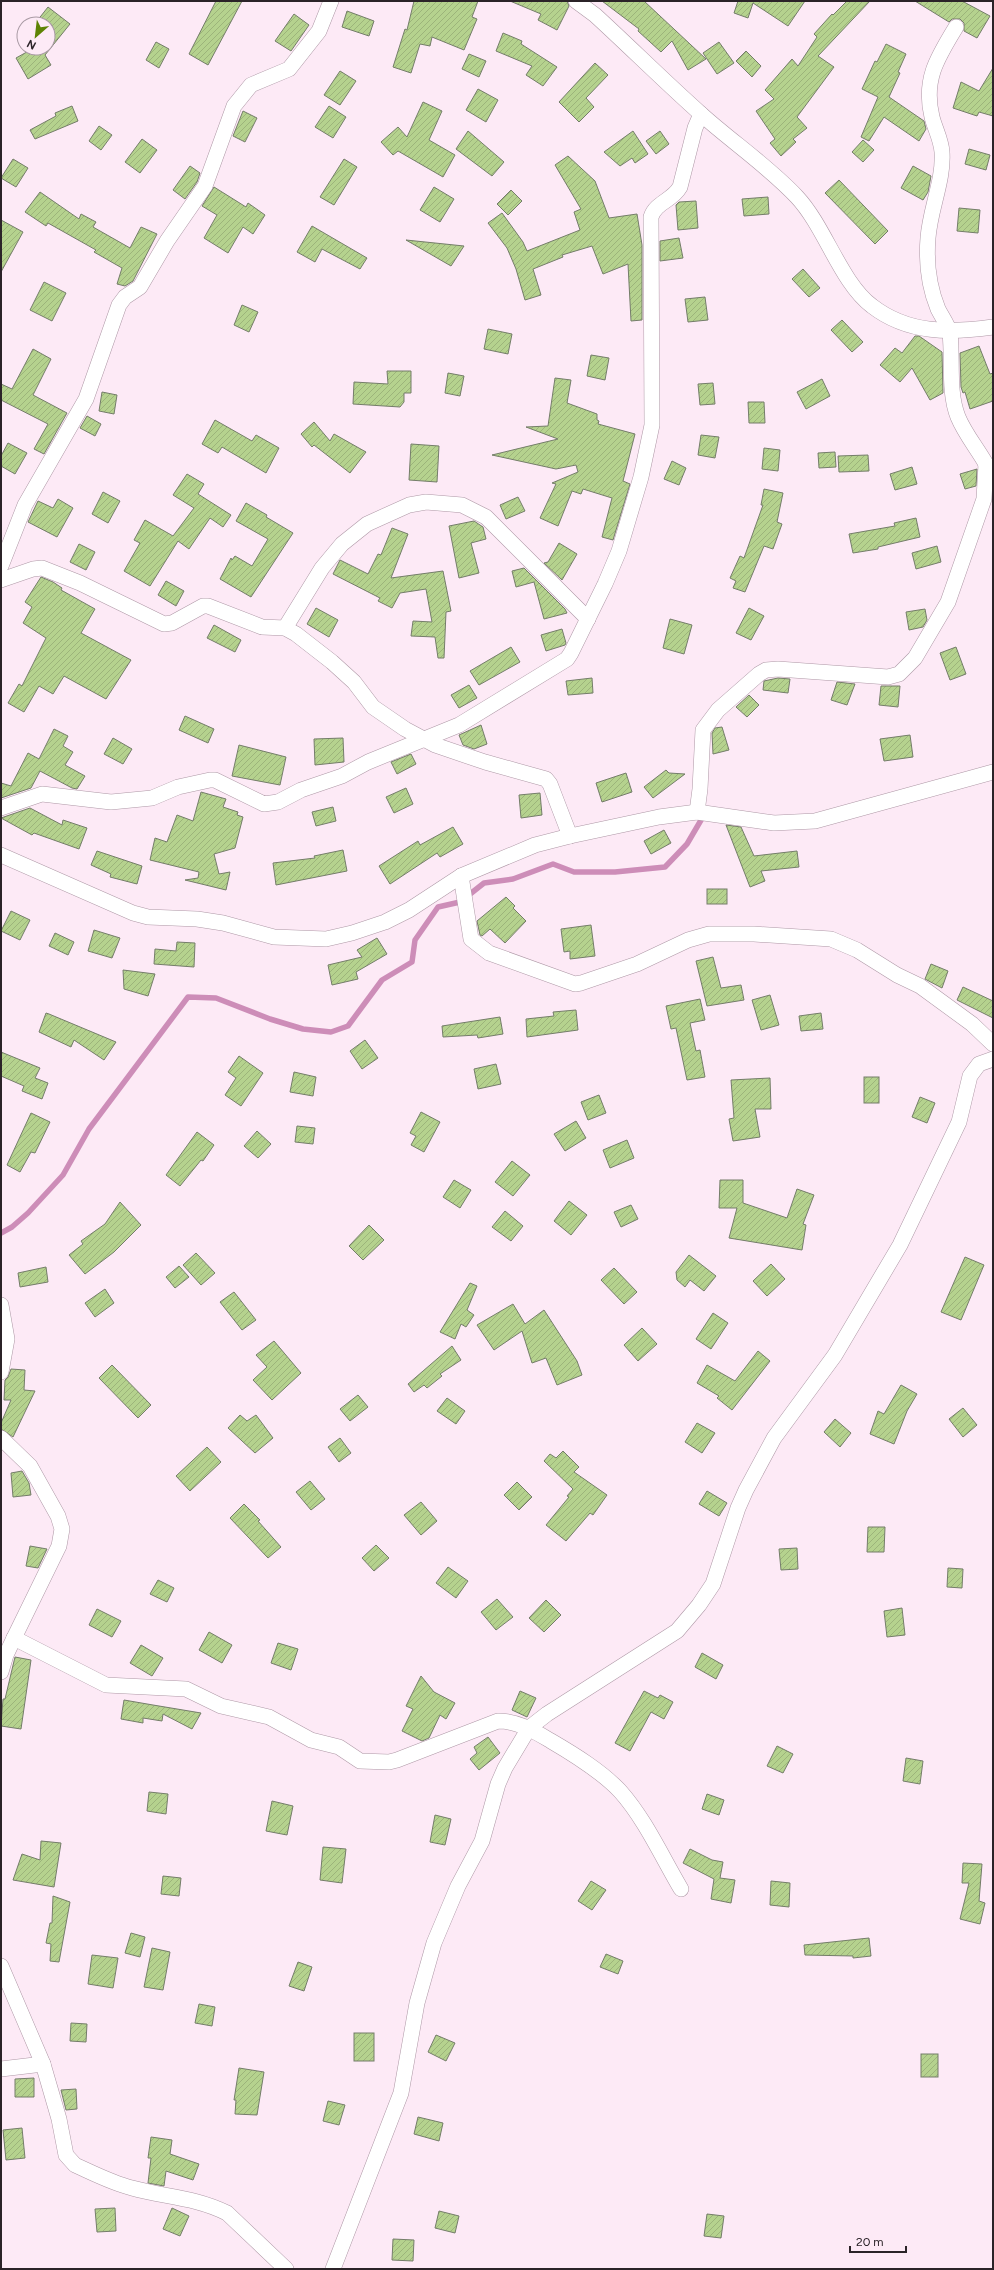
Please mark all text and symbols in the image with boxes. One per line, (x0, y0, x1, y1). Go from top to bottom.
north arrow (16, 16, 56, 56)
text: N (25, 37, 38, 52)
scale bar (850, 2228, 906, 2254)
text: 20 m (856, 2235, 884, 2249)

